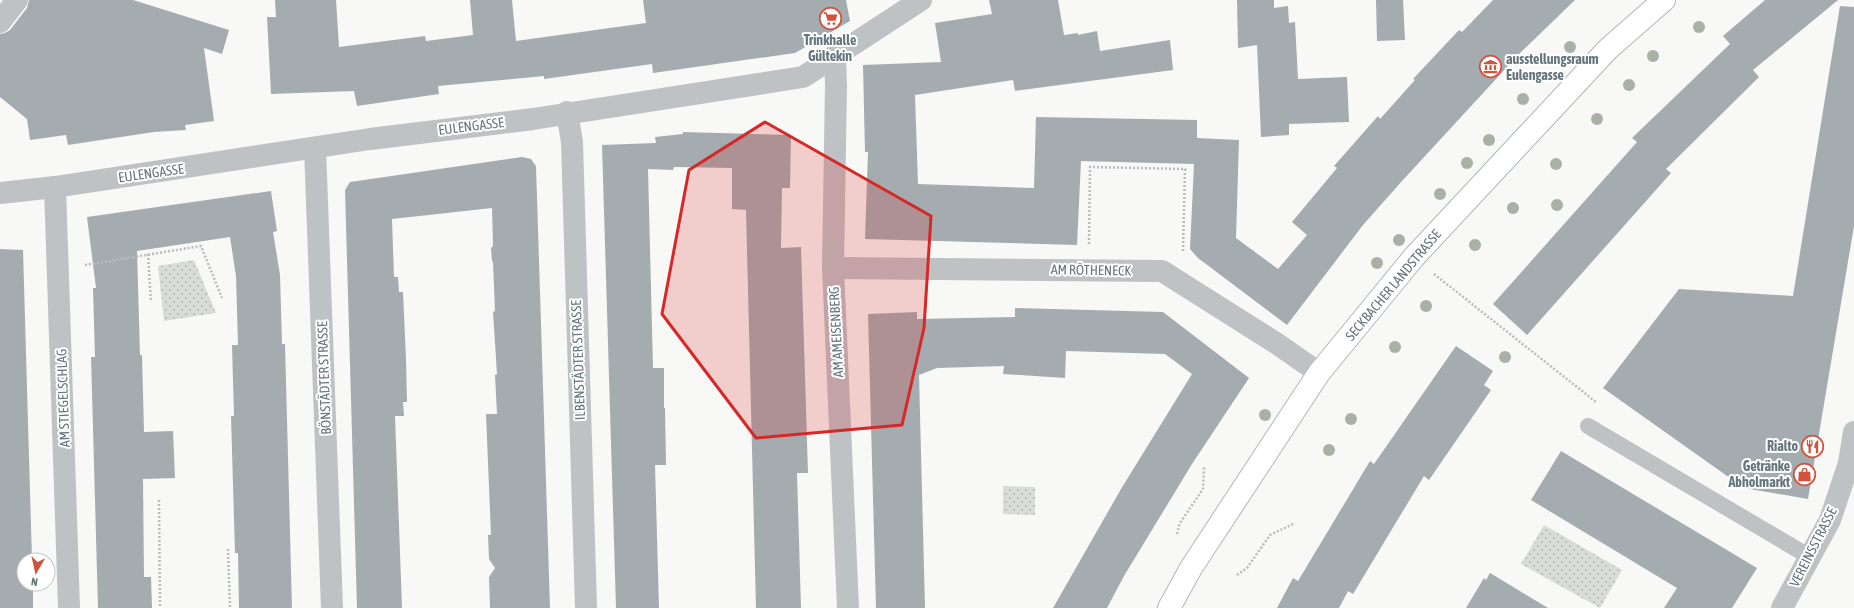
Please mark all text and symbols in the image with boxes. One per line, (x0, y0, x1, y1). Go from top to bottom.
supermarket icon: Trinkhalle Gültekin (817, 5, 843, 31)
place label: Trinkhalle Gültekin (804, 32, 856, 64)
place label: ausstellungsraum Eulengasse (1506, 51, 1599, 83)
museum icon: ausstellungsraum Eulengasse (1478, 54, 1504, 80)
street label: EULENGASSE (437, 114, 505, 138)
street label: EULENGASSE (117, 160, 185, 186)
street label: SECKBACHER LANDSTRASSE (1342, 226, 1444, 344)
street label: AM RÖTHENECK (1051, 261, 1132, 279)
street label: AM AMEISENBERG (826, 286, 846, 378)
street label: ILBENSTÄDTER STRASSE (568, 300, 588, 420)
street label: BÖNSTÄDTER STRASSE (314, 321, 334, 435)
street label: AM STIEGELSCHLAG (53, 348, 73, 448)
restaurant icon: Rialto (1800, 433, 1826, 459)
place label: Rialto (1767, 438, 1798, 454)
place label: Getränke Abholmarkt (1728, 458, 1790, 490)
shop icon: Getränke Abholmarkt (1792, 461, 1818, 487)
street label: VEREINSSTRASSE (1786, 505, 1840, 589)
north arrow (16, 552, 56, 592)
text: N (30, 575, 39, 588)

